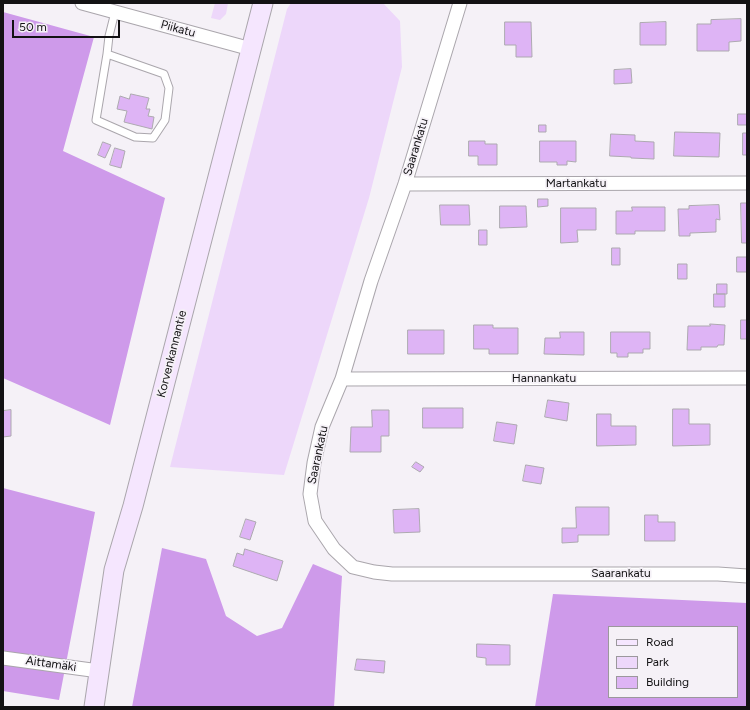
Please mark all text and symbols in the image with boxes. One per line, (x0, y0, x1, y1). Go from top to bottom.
scale bar (14, 12, 122, 38)
street label: Piikatu (159, 17, 197, 41)
text: 50 m (19, 20, 47, 34)
street label: Saarankatu (400, 116, 432, 178)
street label: Martankatu (546, 176, 606, 190)
street label: Korvenkannantie (154, 309, 190, 399)
street label: Hannankatu (512, 371, 576, 385)
street label: Saarankatu (305, 424, 331, 486)
street label: Saarankatu (591, 566, 651, 580)
legend (608, 626, 738, 698)
text: Road (646, 635, 674, 649)
street label: Aittamäki (25, 653, 77, 675)
text: Park (646, 655, 669, 669)
text: Building (646, 675, 689, 689)

